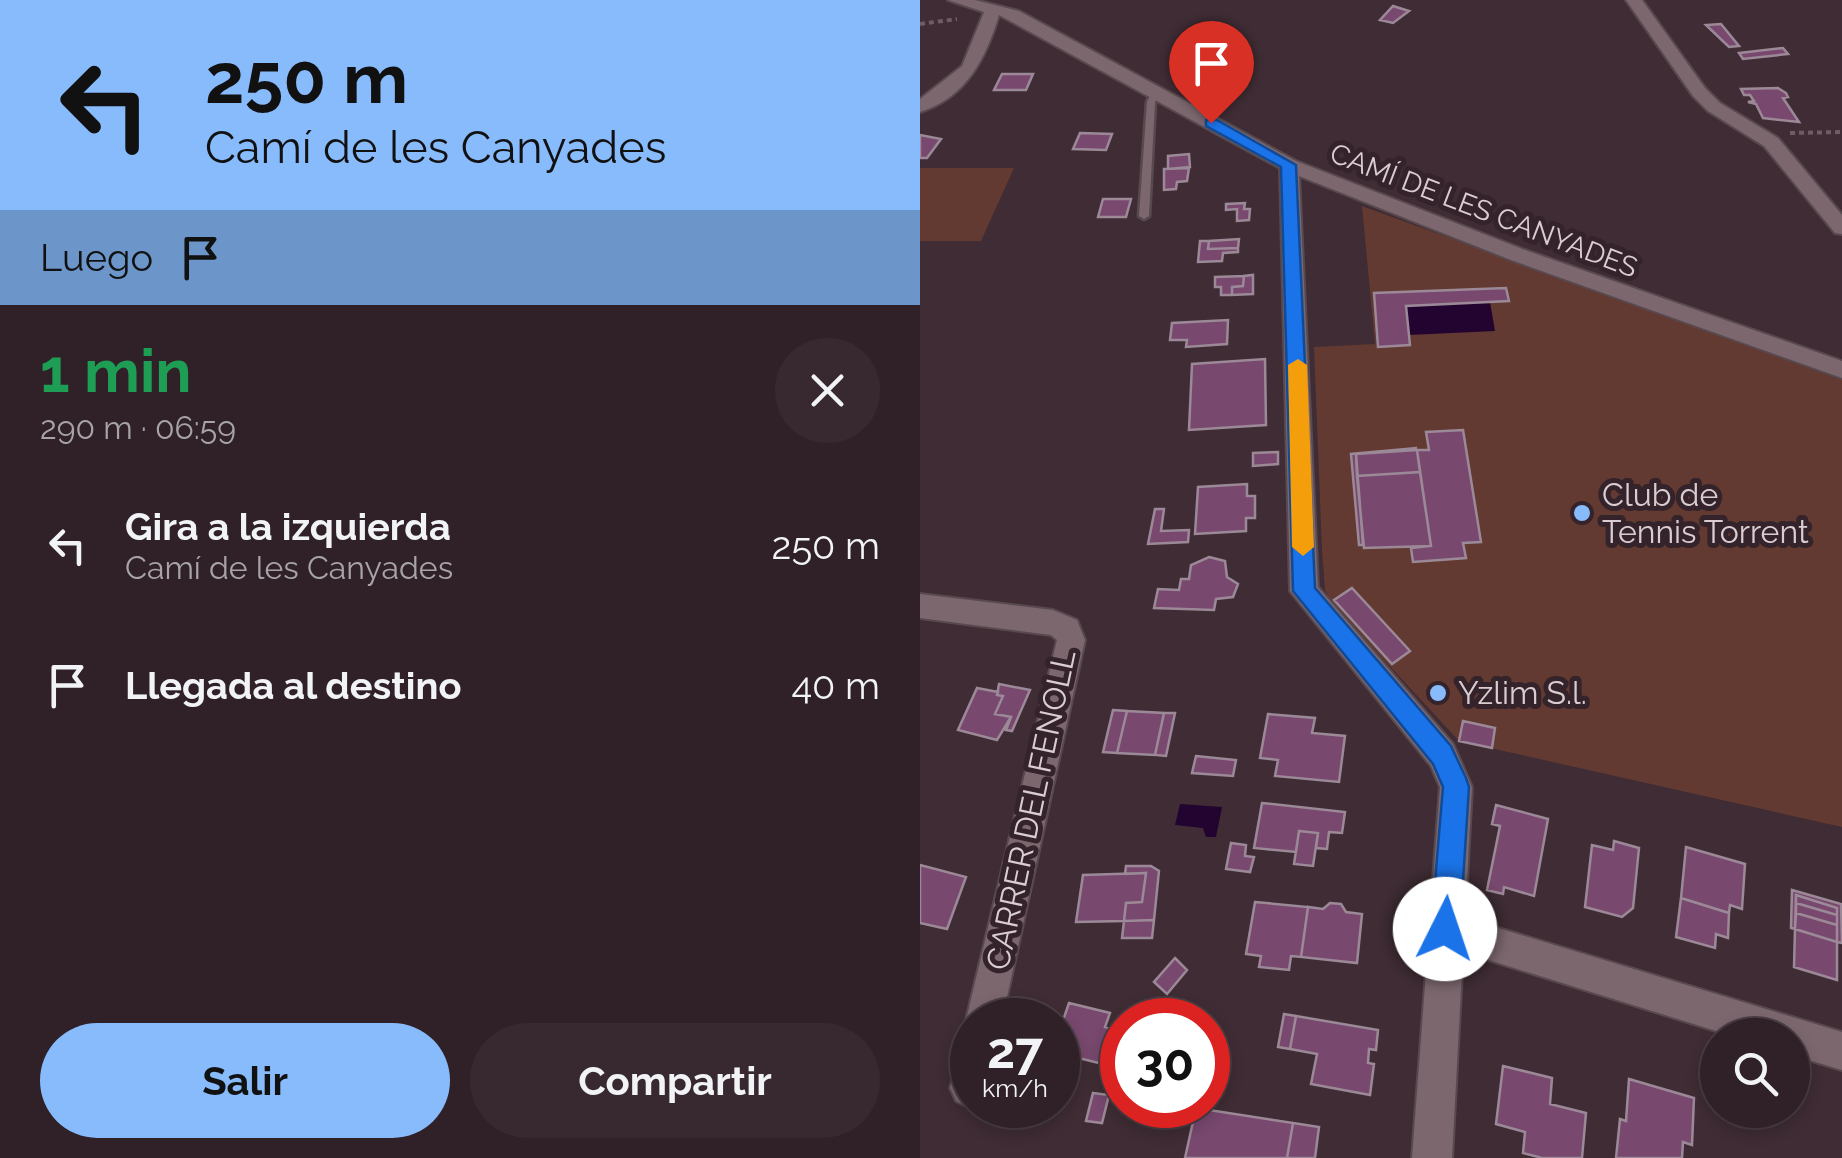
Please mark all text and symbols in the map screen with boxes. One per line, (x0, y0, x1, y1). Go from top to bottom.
pin (1169, 21, 1254, 124)
icon: arrive (1184, 36, 1239, 91)
text: 250 m (205, 37, 408, 119)
icon: left (40, 40, 170, 170)
text: Camí de les Canyades (205, 121, 666, 174)
street label: CAMÍ DE LES CANYADES (1326, 137, 1642, 284)
icon: arrive (173, 230, 228, 285)
text: Luego (40, 235, 153, 280)
text: 1 min (40, 336, 191, 406)
button: close (775, 338, 880, 443)
text: 290 m · 06:59 (40, 409, 236, 446)
place label: Club de Tennis Torrent (1602, 476, 1809, 550)
marker: Club de Tennis Torrent (1571, 502, 1593, 524)
text: Gira a la izquierda (125, 504, 451, 549)
icon: left (40, 518, 95, 573)
text: 250 m (772, 523, 880, 568)
text: Camí de les Canyades (125, 549, 453, 586)
street label: CARRER DEL FENOLL (978, 646, 1083, 973)
icon: arrive (40, 658, 95, 713)
text: Llegada al destino (125, 663, 462, 708)
text: 40 m (791, 663, 880, 708)
place label: Yzlim S.l. (1458, 674, 1587, 711)
marker: Yzlim S.l. (1427, 682, 1449, 704)
position arrow (1393, 877, 1497, 981)
speed limit sign: 30 (1100, 998, 1230, 1128)
map controls (1700, 1018, 1810, 1128)
button: search (1700, 1018, 1810, 1128)
text: 27 (987, 1021, 1043, 1080)
button: Salir (40, 1023, 450, 1138)
button: Compartir (470, 1023, 880, 1138)
text: km/h (982, 1073, 1048, 1103)

